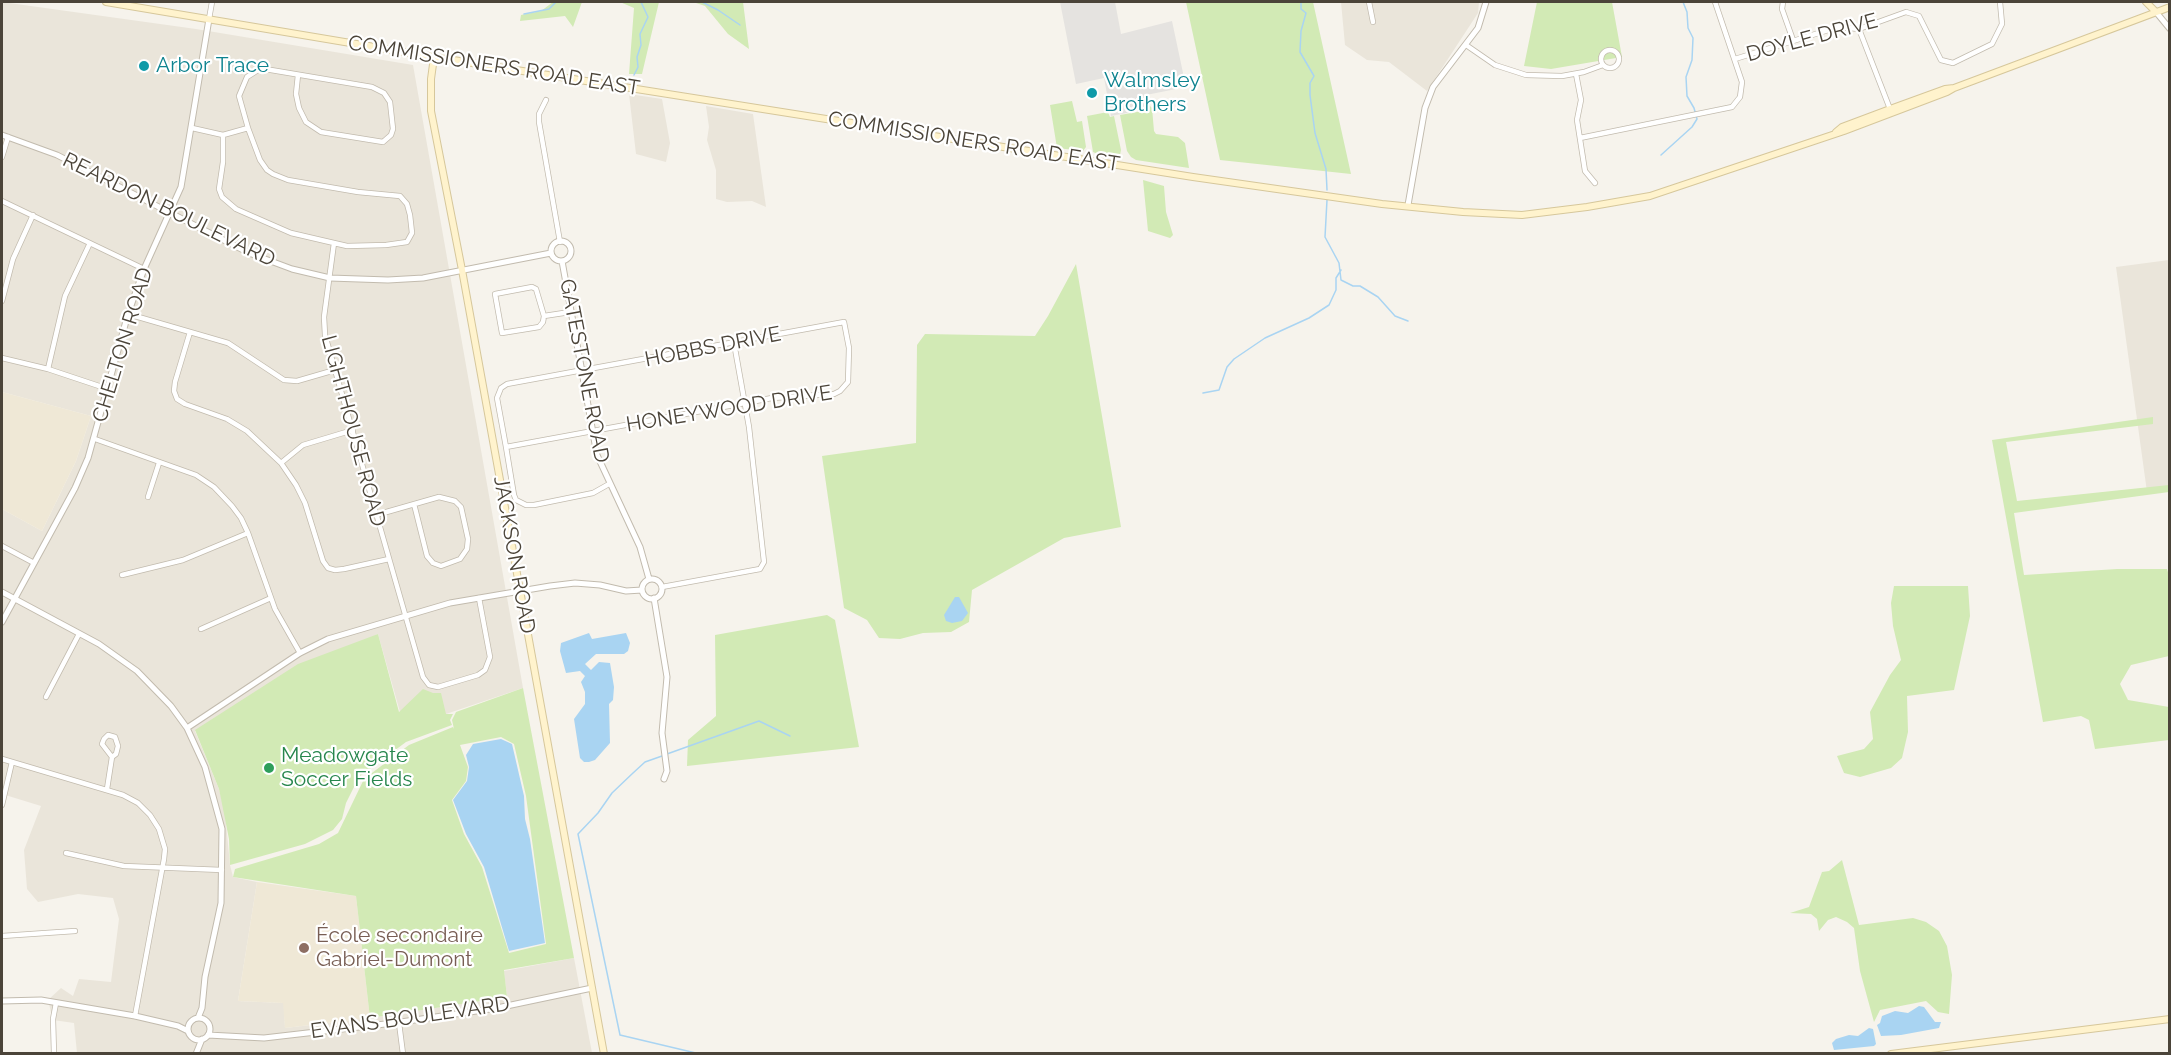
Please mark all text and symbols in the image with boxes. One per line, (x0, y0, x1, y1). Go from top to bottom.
street label: DOYLE DRIVE (1744, 8, 1880, 68)
street label: COMMISSIONERS ROAD EAST (346, 30, 642, 102)
place label: Arbor Trace (156, 53, 269, 79)
marker: Arbor Trace (137, 59, 151, 73)
place label: Walmsley Brothers (1104, 68, 1201, 118)
marker: Walmsley Brothers (1085, 86, 1099, 100)
street label: COMMISSIONERS ROAD EAST (826, 106, 1122, 178)
street label: REARDON BOULEVARD (59, 148, 279, 272)
street label: CHELTON ROAD (88, 265, 158, 425)
street label: GATESTONE ROAD (554, 277, 614, 465)
street label: HOBBS DRIVE (643, 321, 783, 373)
street label: LIGHTHOUSE ROAD (315, 333, 391, 529)
street label: HONEYWOOD DRIVE (624, 380, 834, 438)
street label: JACKSON ROAD (488, 474, 540, 636)
place label: Meadowgate Soccer Fields (281, 743, 412, 793)
marker: Meadowgate Soccer Fields (262, 761, 276, 775)
place label: École secondaire Gabriel-Dumont (316, 923, 483, 973)
marker: École secondaire Gabriel-Dumont (297, 941, 311, 955)
street label: EVANS BOULEVARD (309, 992, 511, 1044)

